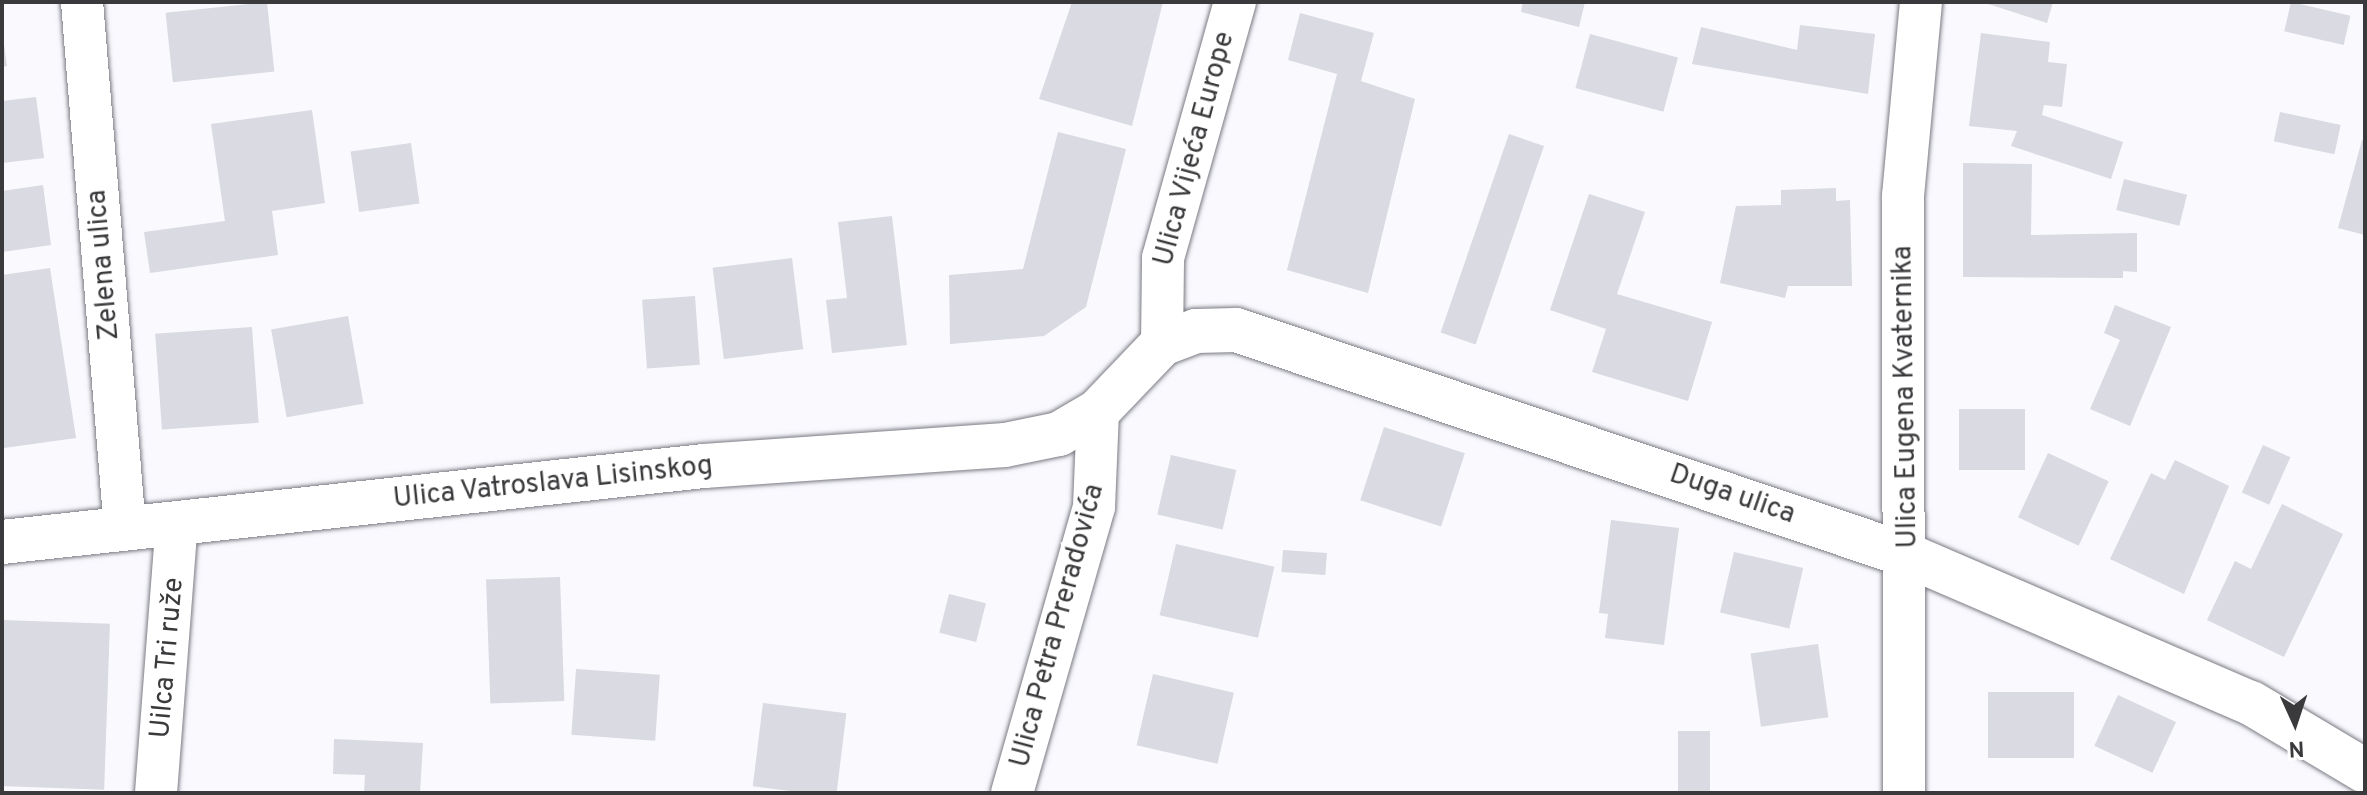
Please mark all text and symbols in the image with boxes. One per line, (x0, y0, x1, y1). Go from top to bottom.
street label: Ulica Vijeća Europe (1147, 28, 1243, 270)
street label: Zelena ulica (81, 188, 127, 342)
street label: Ulica Eugena Kvaternika (1887, 245, 1925, 549)
street label: Ulica Vatroslava Lisinskog (391, 449, 715, 517)
street label: Duga ulica (1665, 458, 1799, 532)
street label: Ulica Petra Preradovića (1004, 481, 1112, 771)
street label: Uilca Tri ruže (144, 576, 192, 740)
north arrow (2255, 683, 2335, 763)
text: N (2288, 734, 2305, 761)

